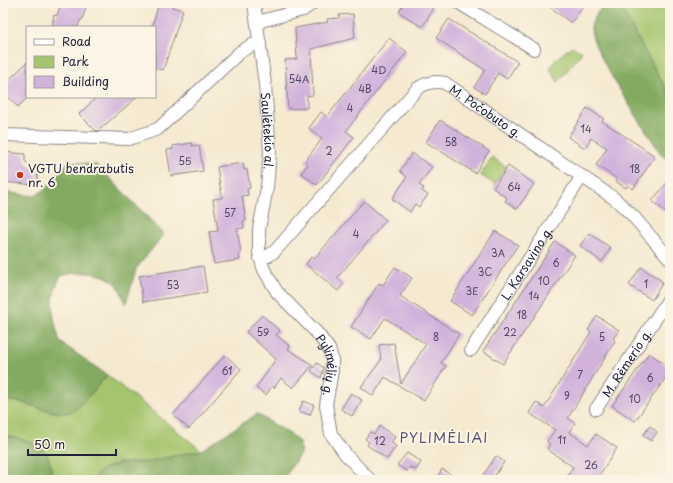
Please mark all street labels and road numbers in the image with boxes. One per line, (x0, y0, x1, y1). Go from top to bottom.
street label: M. Počobuto g. (446, 80, 525, 142)
street label: Saulėtekio al. (257, 92, 279, 171)
street label: L. Karsavino g. (496, 223, 557, 303)
street label: M. Rėmerio g. (597, 326, 655, 401)
street label: Pylimėlių g. (312, 330, 342, 398)

